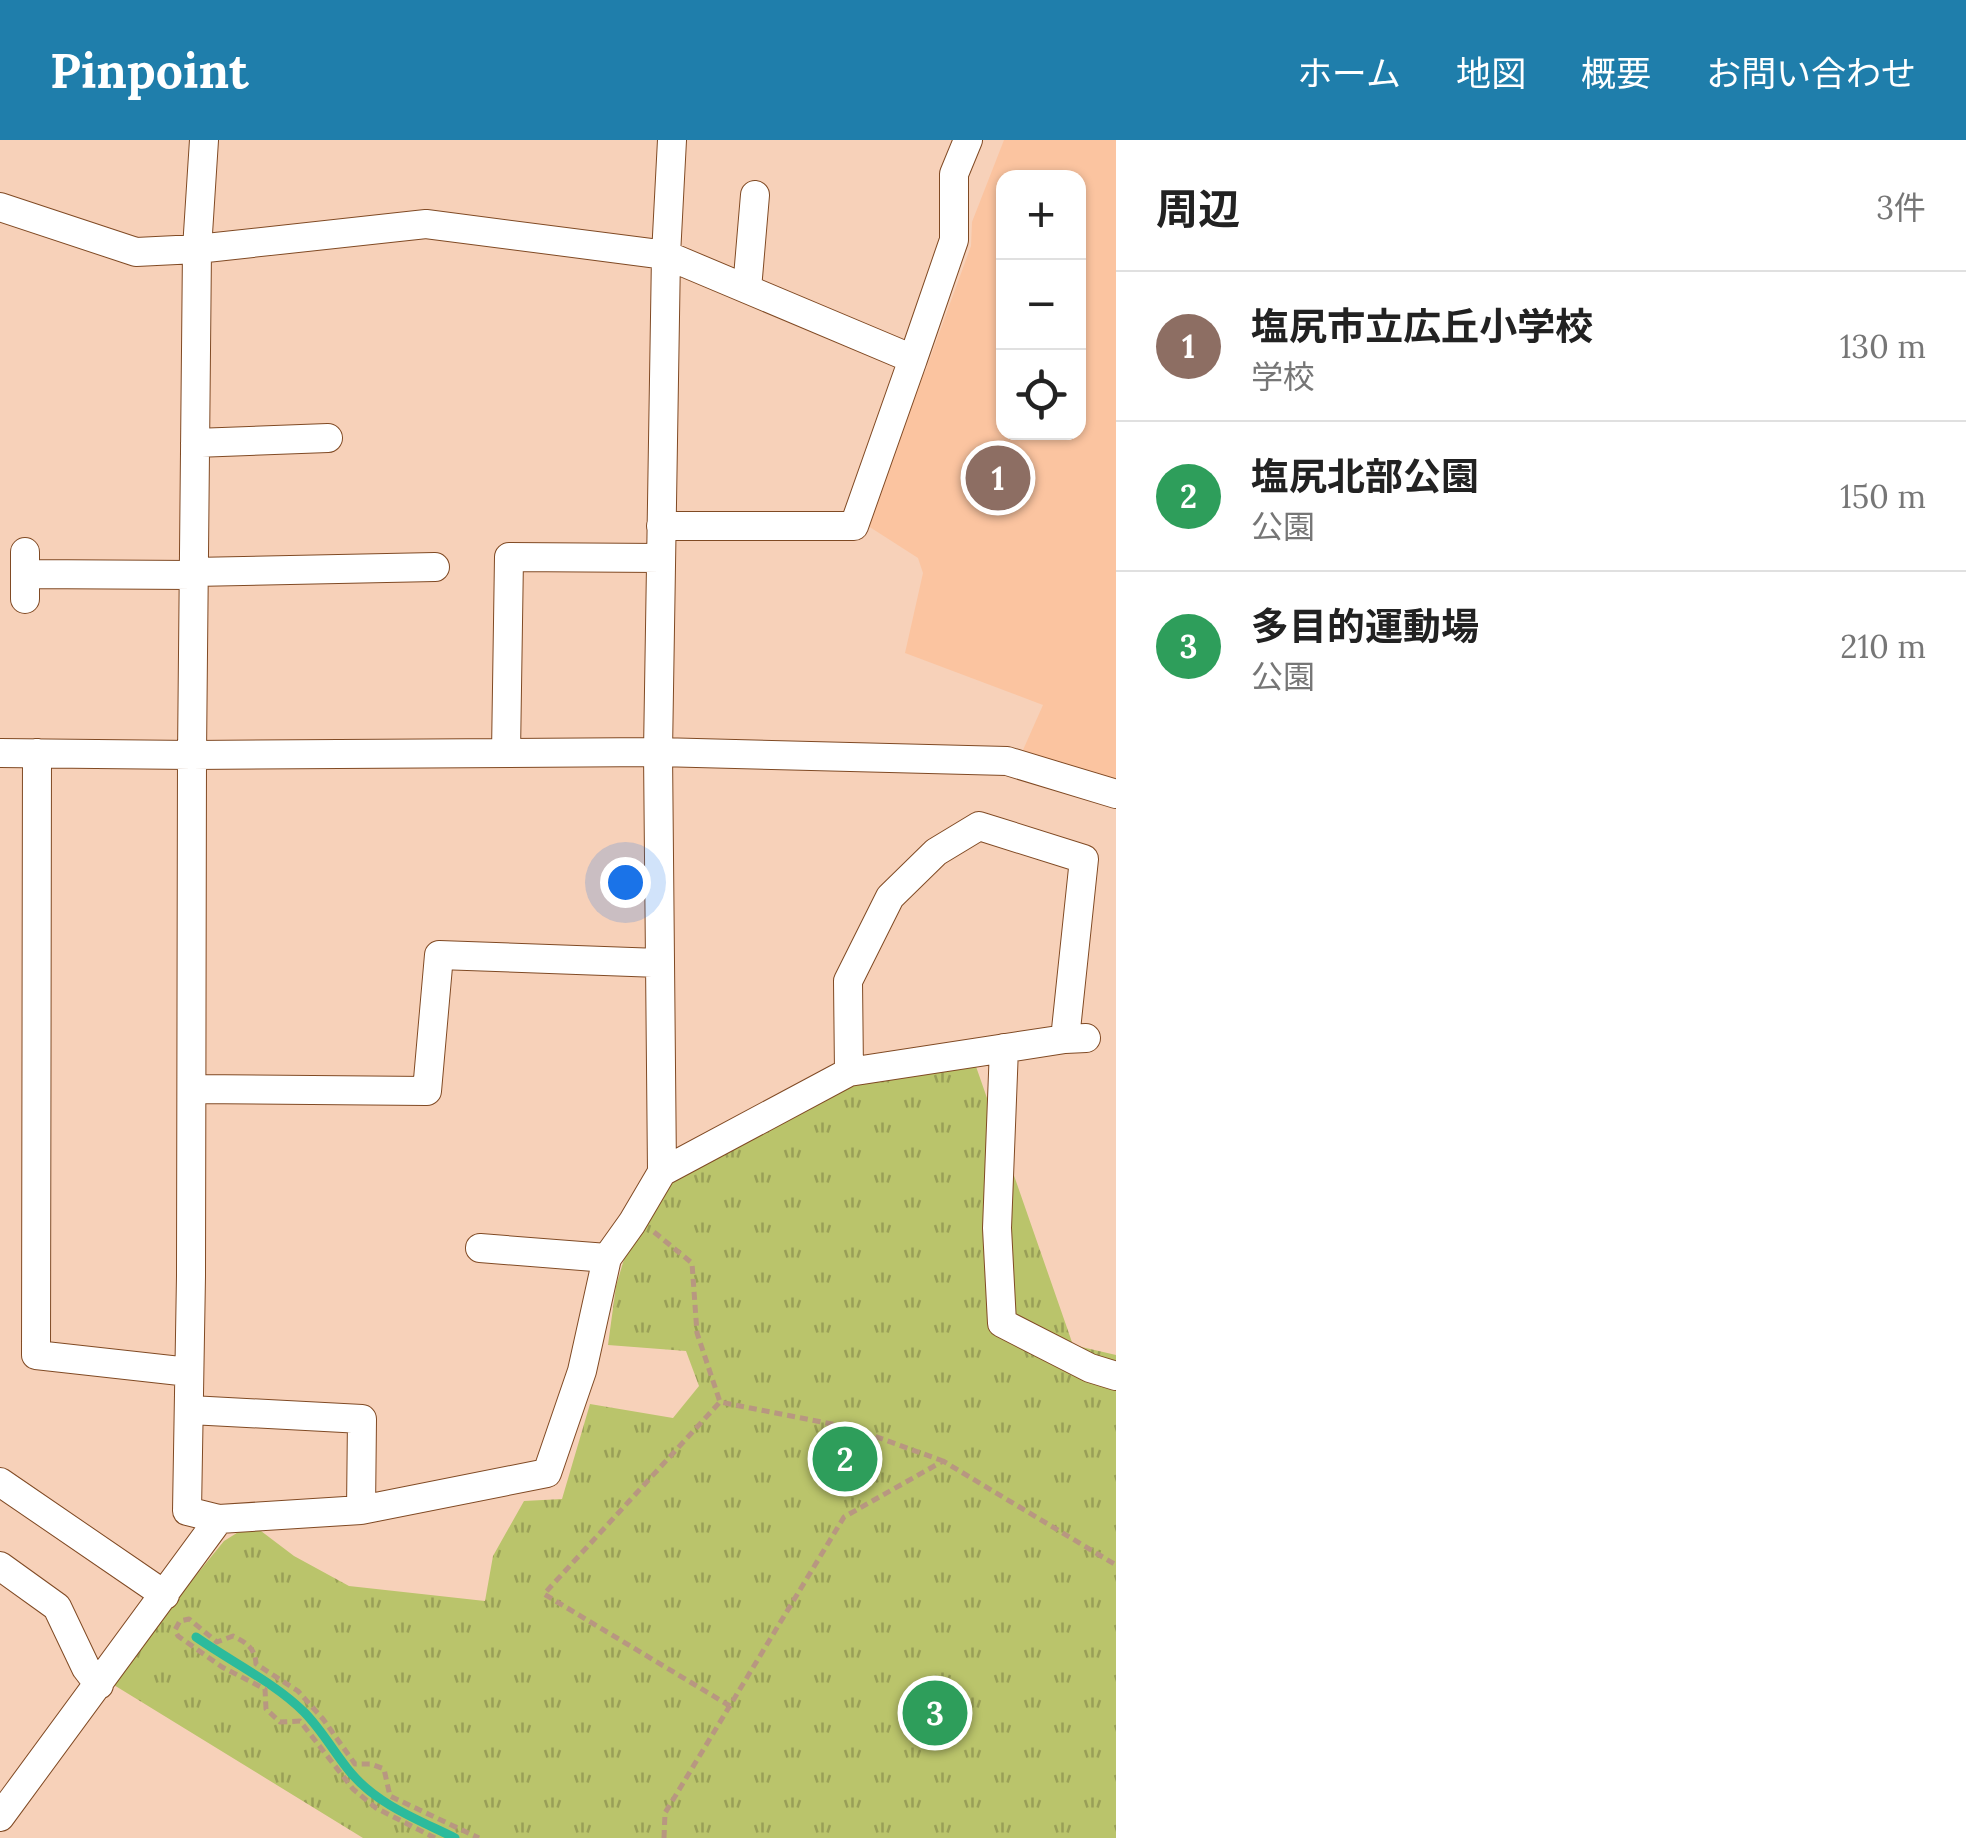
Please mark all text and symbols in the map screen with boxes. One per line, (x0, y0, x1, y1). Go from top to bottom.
text: Pinpoint (50, 40, 249, 101)
text: ホーム (1297, 51, 1401, 96)
text: 地図 (1456, 51, 1526, 96)
text: 概要 (1581, 51, 1651, 96)
text: お問い合わせ (1706, 51, 1916, 96)
map controls (996, 170, 1086, 440)
button: + (996, 170, 1086, 260)
text: 周辺 (1156, 182, 1240, 236)
text: 3件 (1876, 187, 1926, 228)
button: − (996, 260, 1086, 350)
text: 塩尻市立広丘小学校 (1251, 302, 1593, 350)
text: 1 (1182, 326, 1195, 367)
text: 130 m (1840, 326, 1926, 367)
button: locate (996, 350, 1086, 440)
text: 学校 (1251, 356, 1315, 397)
pin: 1 (966, 440, 1030, 516)
text: 塩尻北部公園 (1251, 452, 1479, 500)
text: 2 (1180, 476, 1197, 517)
text: 150 m (1840, 476, 1926, 517)
text: 公園 (1251, 506, 1315, 547)
text: 多目的運動場 (1251, 602, 1479, 650)
text: 3 (1180, 626, 1197, 667)
text: 210 m (1840, 626, 1926, 667)
text: 公園 (1251, 656, 1315, 697)
your location (600, 857, 651, 908)
pin: 2 (812, 1422, 878, 1496)
pin: 3 (902, 1676, 968, 1750)

